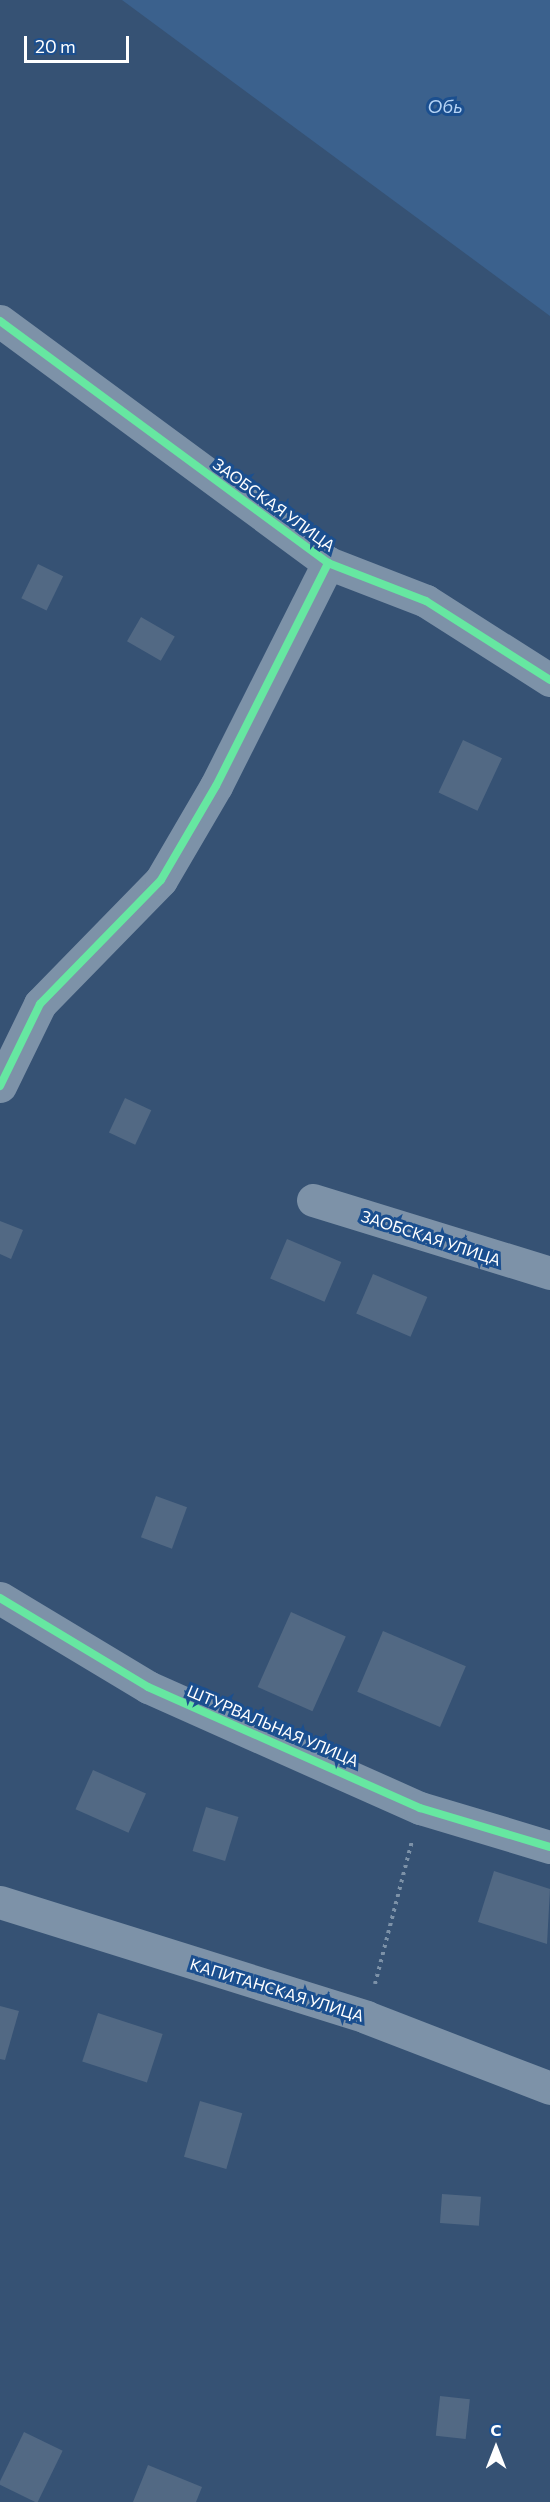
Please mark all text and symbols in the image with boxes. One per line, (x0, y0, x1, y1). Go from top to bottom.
scale bar (27, 24, 132, 62)
text: 20 m (35, 35, 76, 57)
water label: Обь (428, 95, 462, 117)
street label: ЗАОБСКАЯ УЛИЦА (209, 454, 339, 556)
street label: ЗАОБСКАЯ УЛИЦА (359, 1206, 503, 1270)
street label: ШТУРВАЛЬНАЯ УЛИЦА (184, 1681, 362, 1771)
street label: КАПИТАНСКАЯ УЛИЦА (188, 1954, 366, 2026)
north arrow (466, 2418, 526, 2478)
text: С (491, 2420, 501, 2439)

